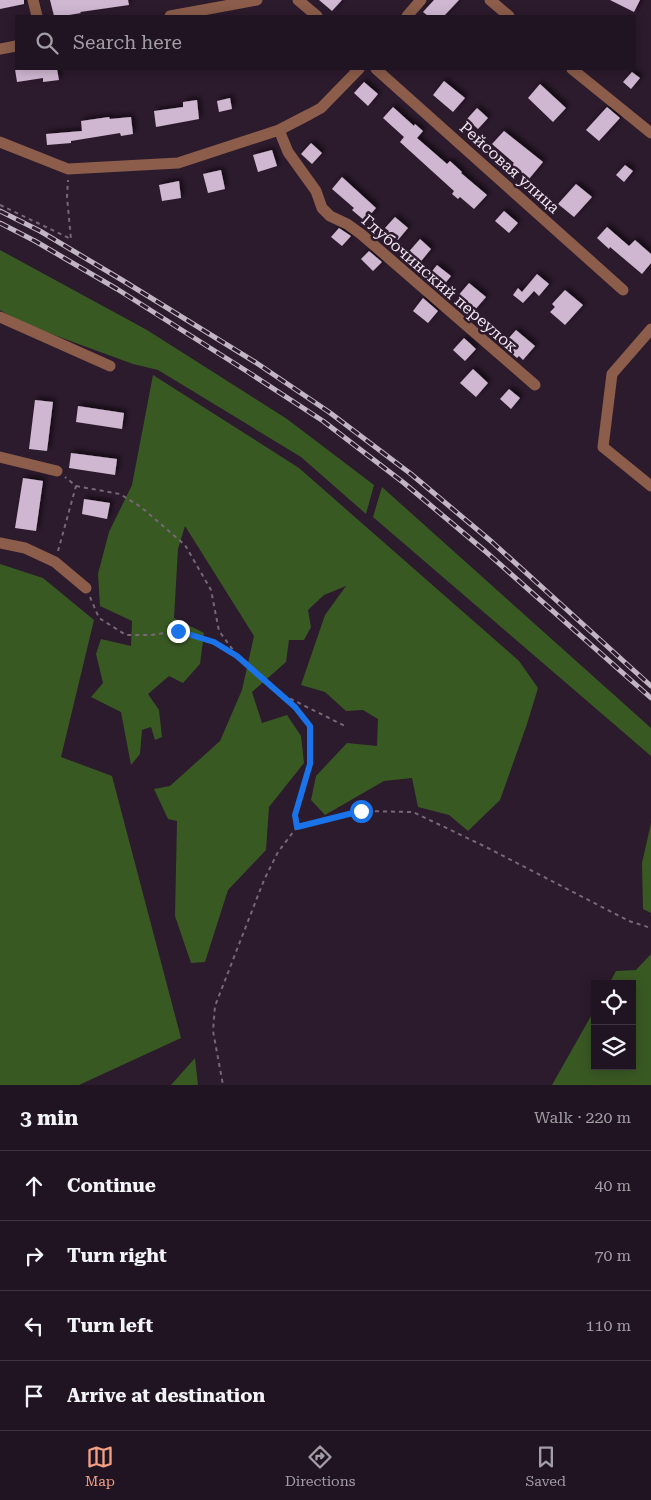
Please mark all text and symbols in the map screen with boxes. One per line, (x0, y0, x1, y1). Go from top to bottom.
search box (15, 15, 636, 70)
icon: search (33, 29, 61, 57)
text: Search here (73, 31, 182, 54)
street label: Рейсовая улица (456, 118, 564, 217)
street label: Глубочинский переулок (358, 210, 522, 356)
route end (167, 620, 190, 643)
route start (350, 800, 373, 823)
map controls (591, 980, 636, 1070)
button: locate (591, 980, 636, 1025)
button: layers (591, 1025, 636, 1070)
text: 3 min (20, 1106, 78, 1130)
text: Walk · 220 m (534, 1108, 631, 1127)
icon: ahead (20, 1172, 48, 1200)
text: Continue (67, 1174, 156, 1197)
text: 40 m (594, 1176, 631, 1195)
icon: right (20, 1242, 48, 1270)
text: Turn right (67, 1244, 167, 1267)
text: 70 m (594, 1246, 631, 1265)
icon: left (20, 1312, 48, 1340)
text: Turn left (67, 1314, 153, 1337)
text: 110 m (585, 1316, 631, 1335)
icon: arrive (20, 1382, 48, 1410)
text: Arrive at destination (67, 1384, 265, 1407)
tab: Map (85, 1443, 115, 1489)
tab: Directions (285, 1443, 355, 1489)
tab: Saved (525, 1443, 566, 1489)

